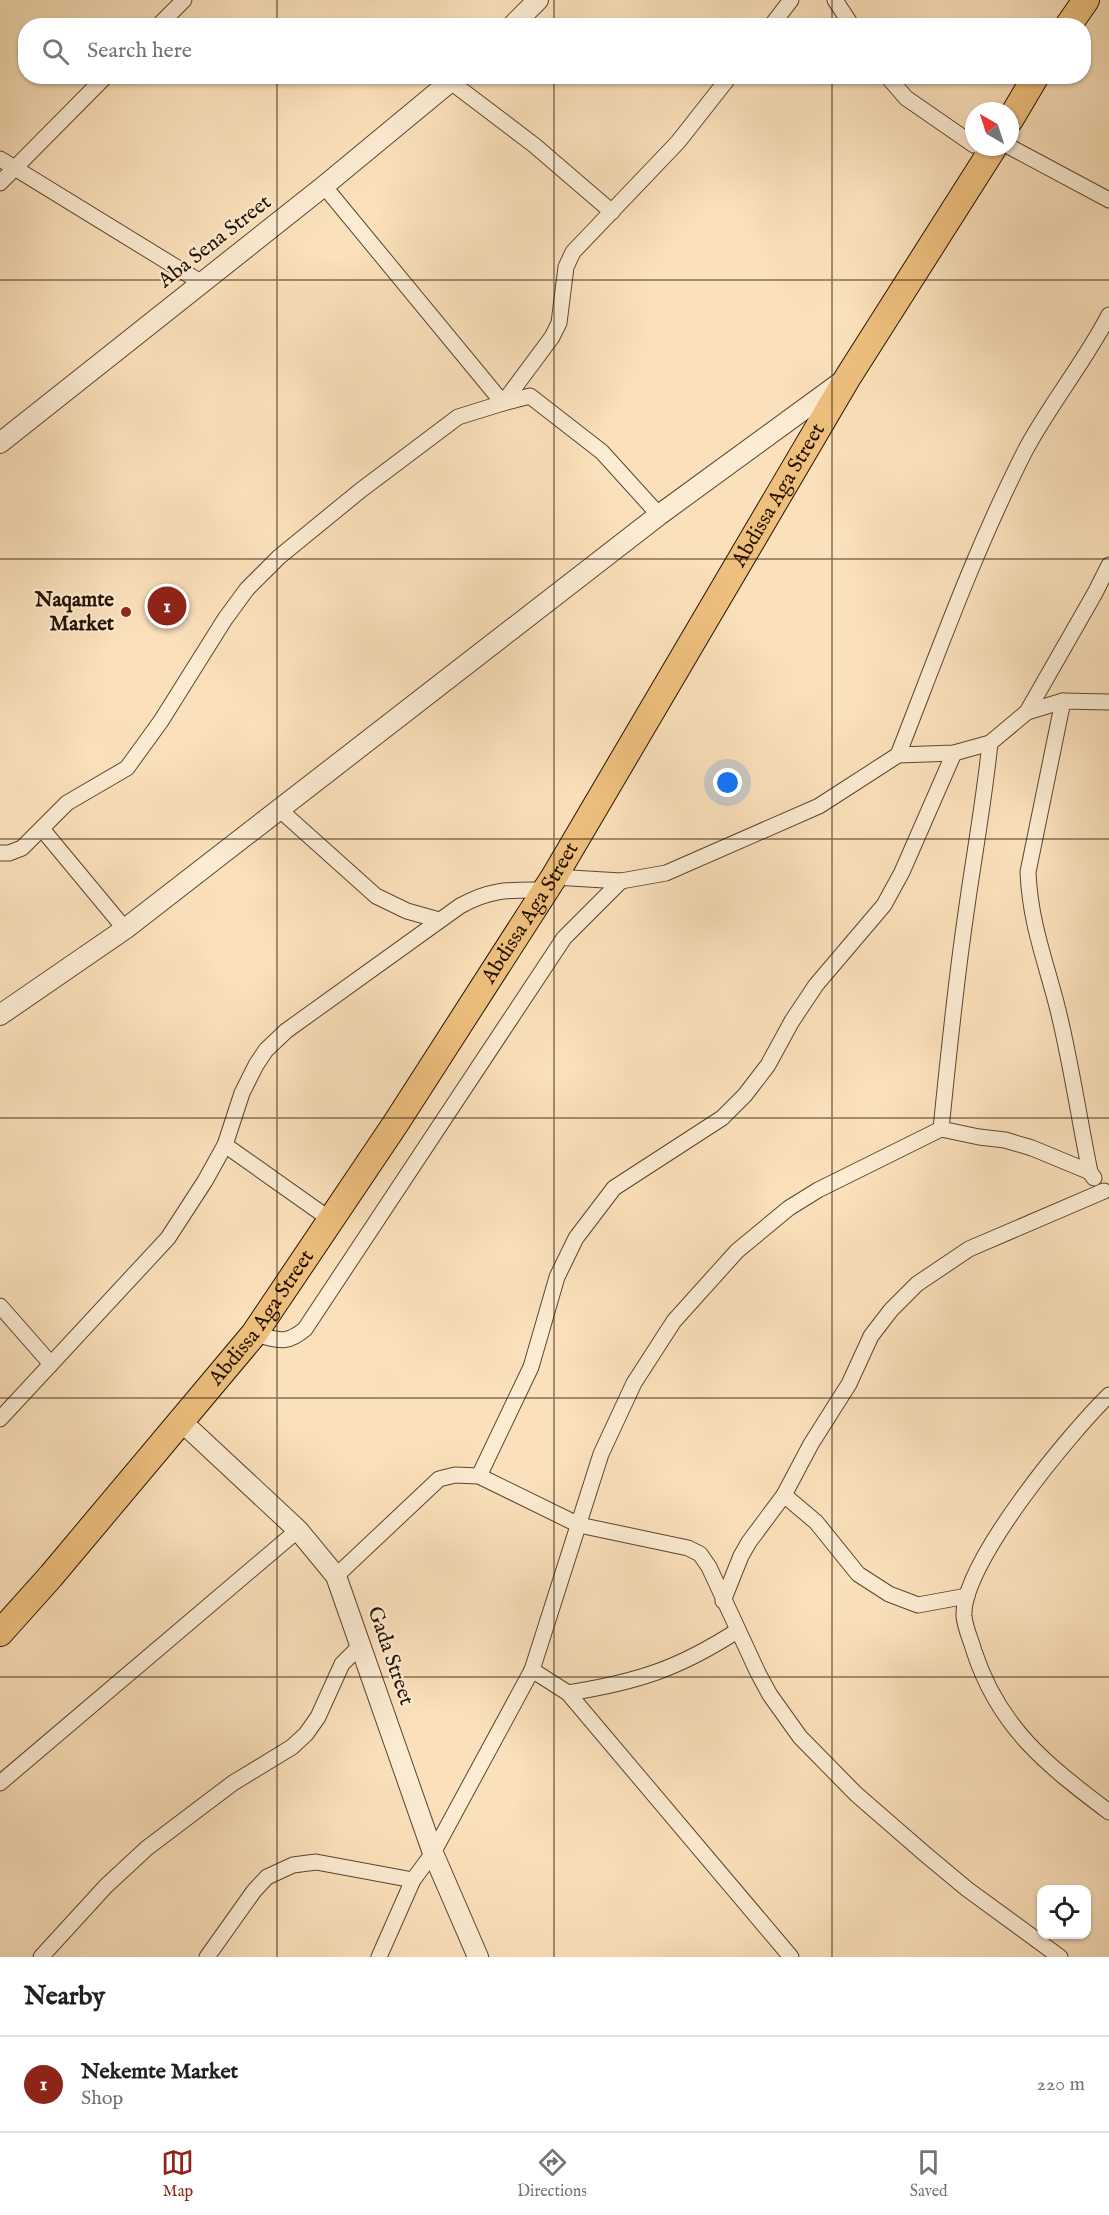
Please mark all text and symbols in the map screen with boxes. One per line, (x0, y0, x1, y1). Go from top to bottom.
search box (18, 18, 1091, 84)
icon: search (39, 35, 72, 68)
text: Search here (87, 37, 192, 65)
north arrow (965, 102, 1019, 156)
street label: Aba Sena Street (152, 189, 277, 295)
street label: Abdissa Aga Street (725, 418, 831, 573)
pin: 1 (148, 584, 186, 628)
place label: Naqamte Market (34, 587, 115, 638)
marker: Naqamte Market (119, 605, 133, 619)
your location (713, 768, 742, 797)
street label: Abdissa Aga Street (475, 837, 585, 990)
street label: Abdissa Aga Street (202, 1245, 320, 1392)
street label: Gada Street (361, 1603, 419, 1709)
map controls (1037, 1885, 1091, 1939)
button: locate (1037, 1885, 1091, 1939)
text: Nearby (24, 1980, 105, 2013)
text: Nekemte Market (81, 2058, 238, 2086)
text: 1 (40, 2072, 47, 2097)
text: 220 m (1037, 2072, 1085, 2097)
text: Shop (81, 2086, 123, 2111)
tab: Map (161, 2146, 194, 2202)
tab: Directions (517, 2146, 587, 2202)
tab: Saved (910, 2146, 948, 2202)

